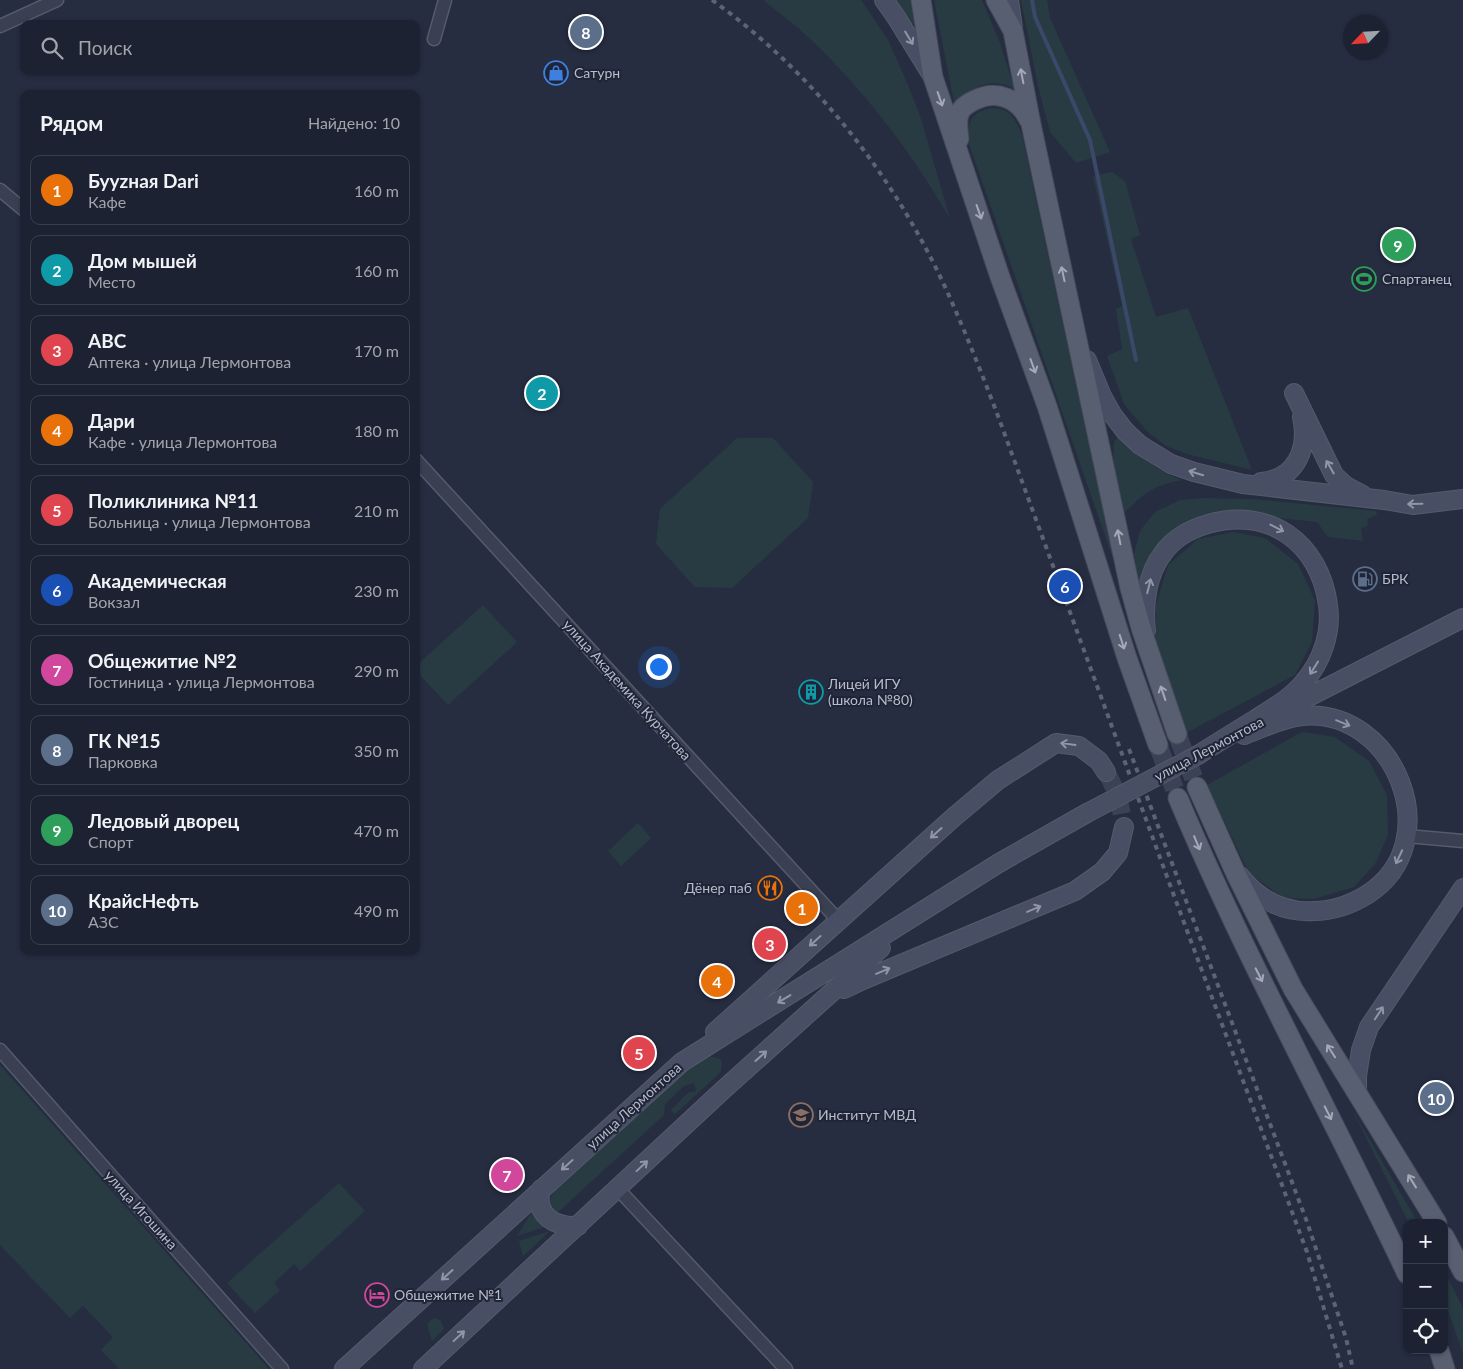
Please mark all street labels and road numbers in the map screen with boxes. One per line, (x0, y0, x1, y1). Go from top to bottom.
street label: улица Академика Курчатова (560, 616, 695, 764)
street label: улица Лермонтова (1151, 713, 1266, 785)
street label: улица Лермонтова (583, 1059, 684, 1153)
street label: улица Игошина (102, 1167, 181, 1253)

